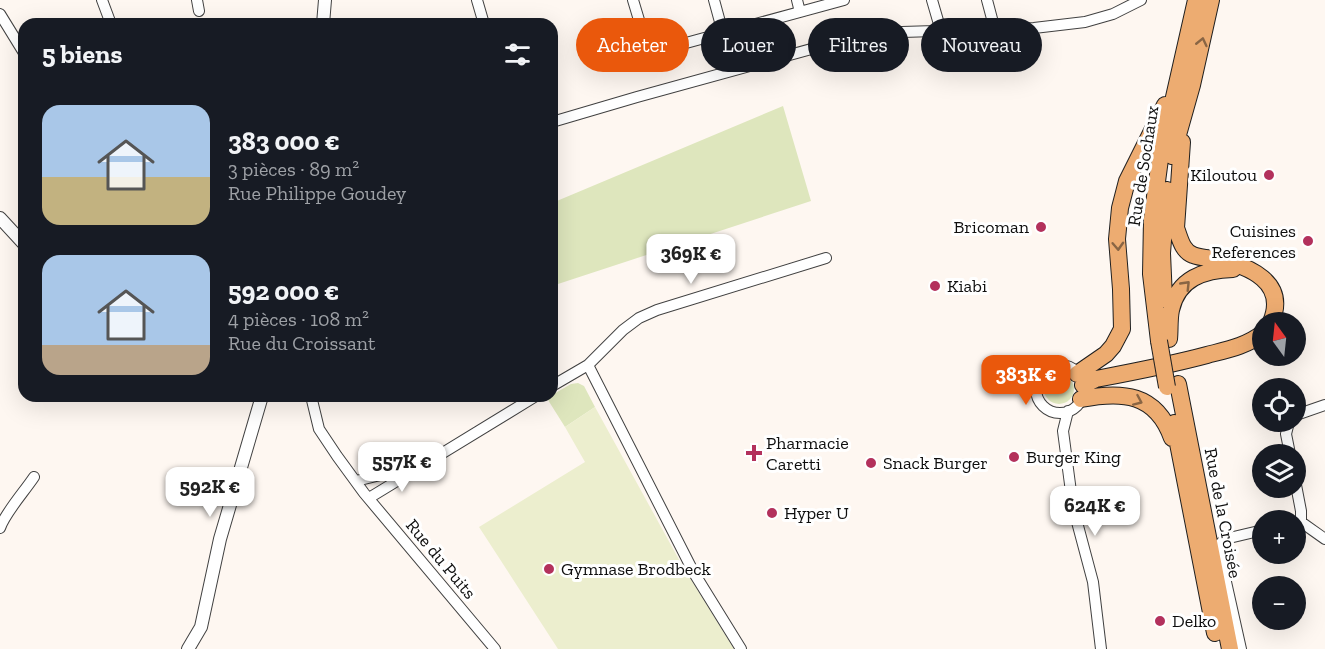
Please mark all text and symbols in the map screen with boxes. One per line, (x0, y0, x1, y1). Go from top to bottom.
chip: Acheter (576, 18, 689, 72)
chip: Louer (701, 18, 796, 72)
chip: Filtres (808, 18, 909, 72)
chip: Nouveau (921, 18, 1042, 72)
text: 5 biens (42, 38, 122, 70)
icon: filters (501, 38, 534, 71)
one-way arrow (1195, 38, 1208, 48)
street label: Rue de Sochaux (1123, 104, 1163, 228)
text: 383 000 € (228, 125, 340, 157)
icon: home (90, 129, 162, 201)
text: 3 pièces · 89 m² (228, 157, 359, 181)
place label: Kiloutou (1190, 164, 1257, 186)
marker: Kiloutou (1262, 168, 1276, 182)
text: Rue Philippe Goudey (228, 181, 406, 205)
place label: Bricoman (953, 216, 1030, 238)
marker: Bricoman (1034, 220, 1048, 234)
place label: Cuisines References (1212, 220, 1296, 263)
pin: 369K € (642, 234, 740, 285)
marker: Cuisines References (1301, 234, 1315, 248)
text: 369K € (660, 241, 722, 265)
one-way arrow (1111, 241, 1124, 250)
text: 592 000 € (228, 275, 340, 307)
place label: Kiabi (947, 275, 987, 297)
icon: home (90, 279, 162, 351)
marker: Kiabi (928, 279, 942, 293)
one-way arrow (1179, 282, 1190, 293)
text: 4 pièces · 108 m² (228, 307, 369, 331)
north arrow (1252, 312, 1306, 366)
map controls (1252, 312, 1306, 630)
text: Rue du Croissant (228, 331, 375, 355)
pin: 383K € (977, 355, 1075, 406)
text: 383K € (995, 362, 1057, 386)
button: locate (1252, 378, 1306, 432)
one-way arrow (1132, 393, 1143, 405)
place label: Pharmacie Caretti (766, 432, 849, 475)
pin: 557K € (353, 442, 451, 493)
button: layers (1252, 444, 1306, 498)
marker: Pharmacie Caretti (747, 446, 761, 460)
place label: Burger King (1026, 446, 1121, 468)
street label: Rue de la Croisée (1200, 446, 1246, 580)
text: 557K € (372, 449, 432, 473)
marker: Burger King (1007, 450, 1021, 464)
place label: Snack Burger (883, 452, 988, 474)
marker: Snack Burger (864, 456, 878, 470)
pin: 592K € (161, 467, 259, 518)
text: 592K € (180, 474, 240, 498)
pin: 624K € (1046, 486, 1144, 537)
text: 624K € (1064, 493, 1126, 517)
place label: Hyper U (784, 502, 849, 524)
marker: Hyper U (765, 506, 779, 520)
button: + (1252, 510, 1306, 564)
street label: Rue du Puits (401, 514, 481, 604)
place label: Gymnase Brodbeck (561, 558, 712, 580)
marker: Gymnase Brodbeck (542, 562, 556, 576)
button: − (1252, 576, 1306, 630)
place label: Delko (1172, 610, 1216, 632)
marker: Delko (1153, 614, 1167, 628)

